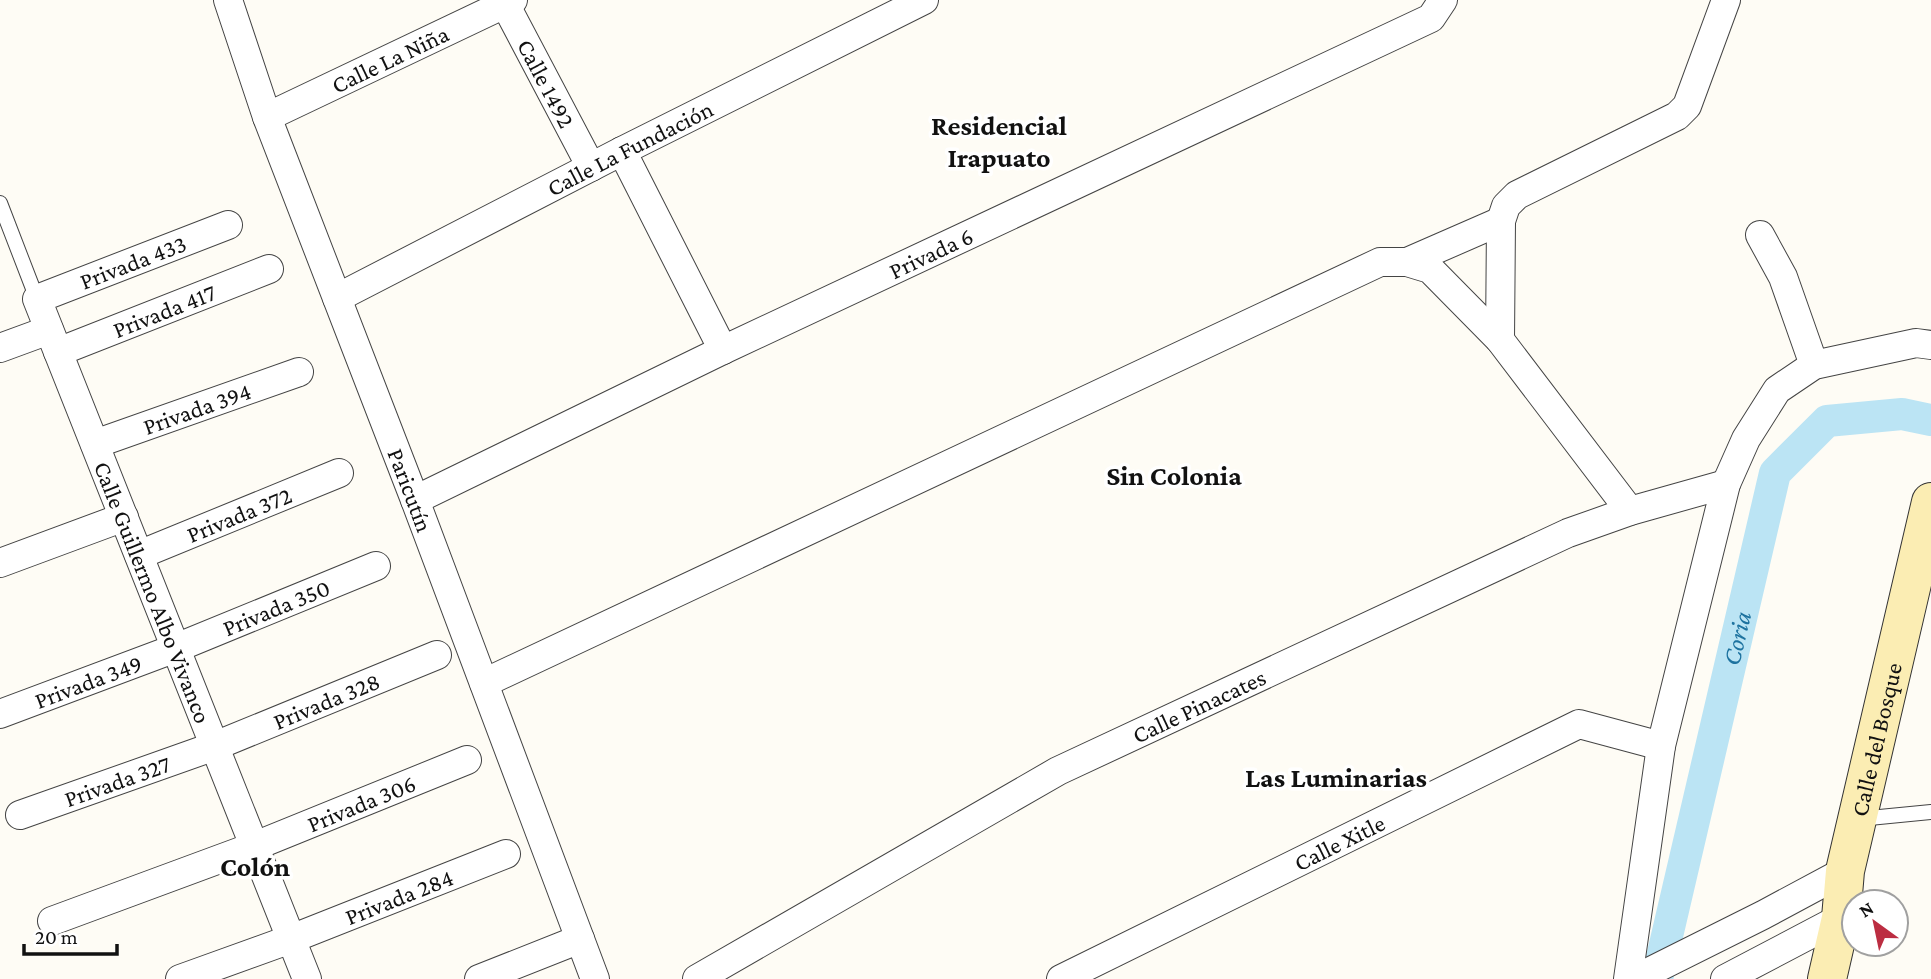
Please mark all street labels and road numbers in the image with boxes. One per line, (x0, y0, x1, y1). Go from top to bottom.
street label: Calle La Niña (327, 19, 453, 98)
street label: Calle 1492 (512, 34, 581, 132)
street label: Calle La Fundación (542, 94, 717, 201)
street label: Privada 6 (885, 221, 977, 284)
street label: Privada 433 (76, 229, 190, 295)
street label: Privada 417 (109, 278, 219, 343)
street label: Privada 394 (139, 377, 254, 440)
street label: Paricutín (383, 444, 439, 536)
street label: Calle Guillermo Albo Vivanco (89, 457, 217, 727)
street label: Privada 372 (183, 481, 295, 548)
street label: Privada 350 (218, 573, 334, 641)
street label: Privada 349 (30, 649, 146, 713)
street label: Calle del Bosque (1845, 660, 1907, 819)
street label: Calle Pinacates (1128, 663, 1270, 748)
street label: Privada 328 (269, 667, 383, 734)
street label: Privada 327 (60, 749, 174, 812)
street label: Privada 306 (303, 769, 419, 837)
street label: Calle Xitle (1289, 808, 1389, 876)
street label: Privada 284 (341, 863, 457, 930)

